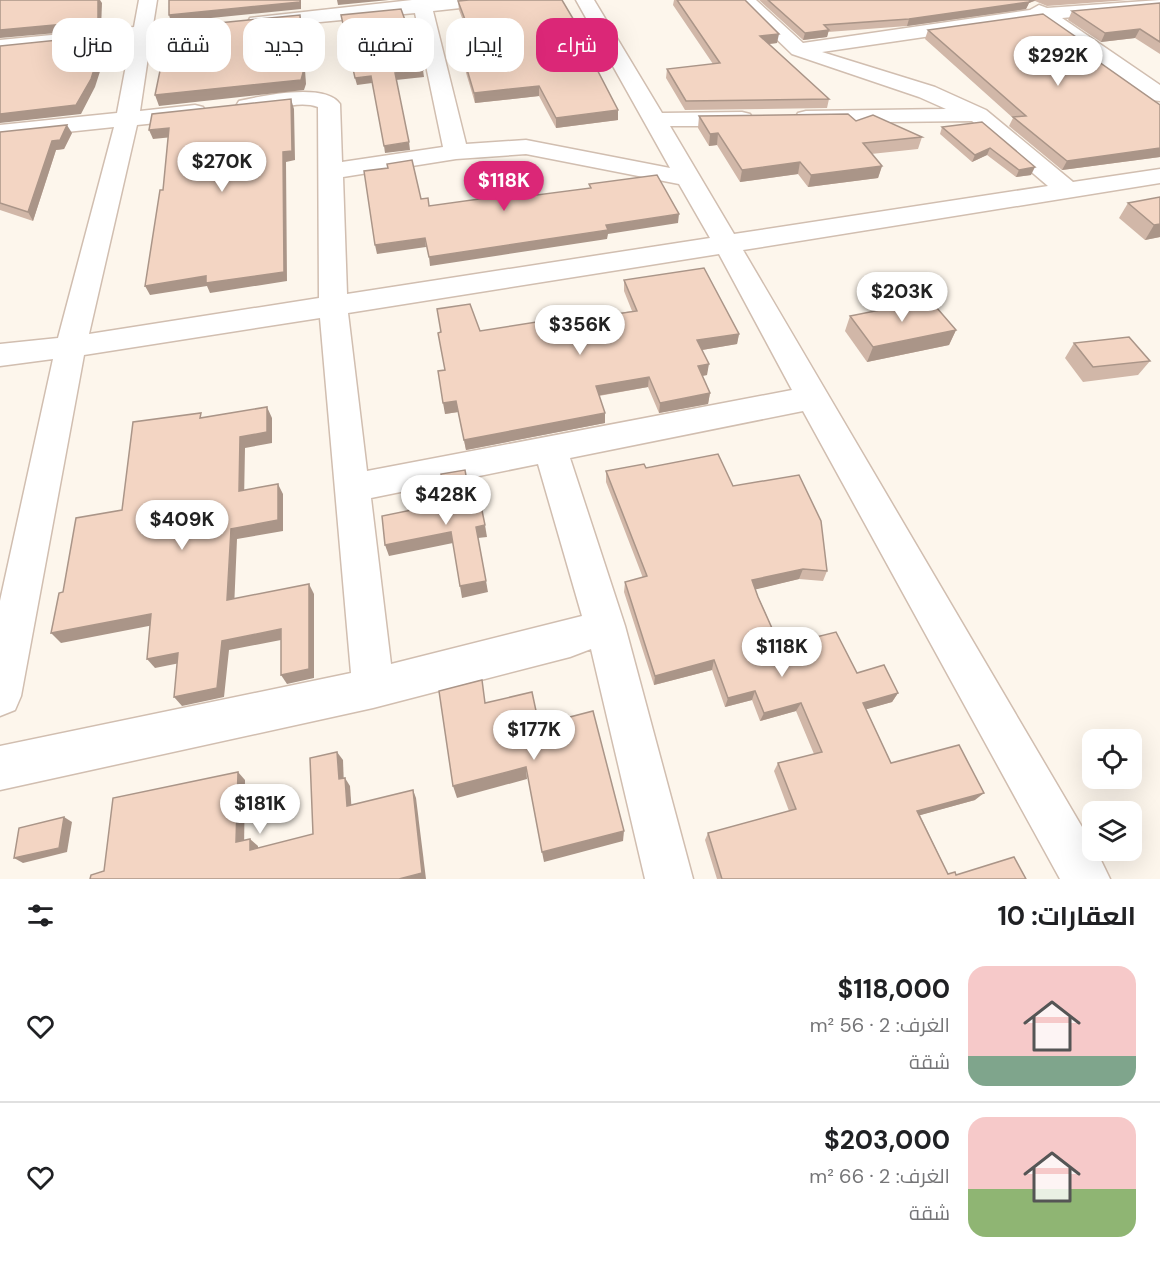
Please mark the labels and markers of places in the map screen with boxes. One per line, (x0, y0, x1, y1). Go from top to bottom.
pin: $292K (1016, 36, 1100, 87)
pin: $270K (180, 142, 264, 193)
pin: $118K (462, 161, 546, 212)
pin: $203K (860, 272, 944, 323)
pin: $356K (538, 305, 622, 356)
pin: $428K (404, 475, 488, 526)
pin: $409K (140, 500, 224, 551)
pin: $118K (740, 627, 824, 678)
pin: $177K (492, 710, 576, 761)
pin: $181K (218, 784, 302, 835)

